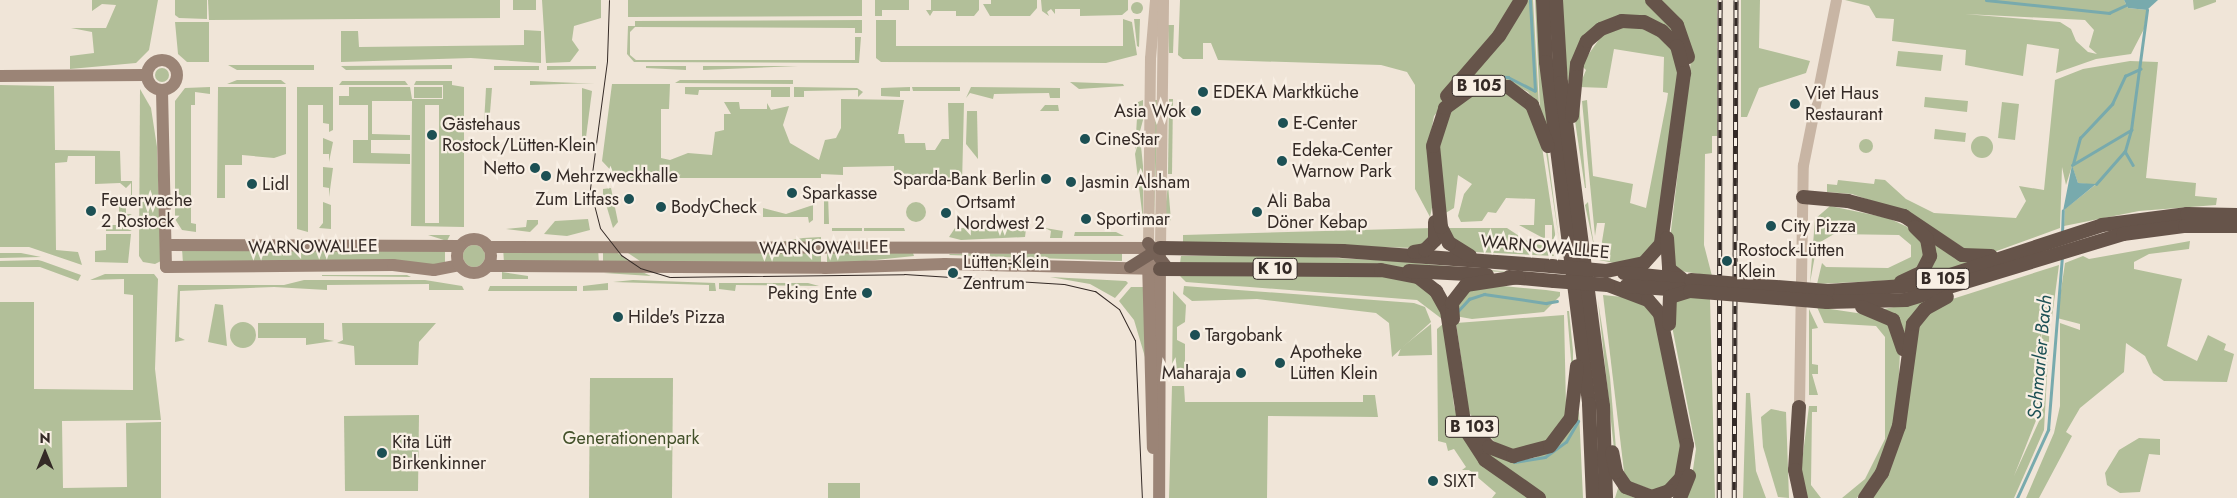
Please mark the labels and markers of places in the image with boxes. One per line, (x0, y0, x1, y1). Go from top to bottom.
place label: EDEKA Marktküche (1213, 81, 1359, 103)
place label: Viet Haus Restaurant (1805, 83, 1883, 126)
marker: EDEKA Marktküche (1197, 86, 1209, 98)
marker: Viet Haus Restaurant (1789, 98, 1801, 110)
place label: Asia Wok (1114, 100, 1186, 122)
marker: Asia Wok (1190, 105, 1202, 117)
place label: E-Center (1293, 112, 1357, 134)
place label: Gästehaus Rostock/Lütten-Klein (442, 114, 596, 156)
marker: E-Center (1277, 117, 1289, 129)
place label: CineStar (1095, 128, 1160, 150)
marker: Gästehaus Rostock/Lütten-Klein (426, 129, 438, 141)
marker: CineStar (1079, 133, 1091, 145)
place label: Edeka-Center Warnow Park (1292, 140, 1393, 182)
marker: Edeka-Center Warnow Park (1276, 155, 1288, 167)
place label: Netto (483, 157, 525, 179)
marker: Netto (529, 162, 541, 174)
place label: Mehrzweckhalle (556, 165, 678, 187)
place label: Sparda-Bank Berlin (893, 168, 1036, 190)
marker: Mehrzweckhalle (540, 170, 552, 182)
place label: Jasmin Alsham (1081, 171, 1190, 193)
place label: Lidl (262, 173, 289, 195)
marker: Sparda-Bank Berlin (1040, 173, 1052, 185)
marker: Jasmin Alsham (1065, 176, 1077, 188)
marker: Lidl (246, 178, 258, 190)
place label: Sparkasse (802, 182, 877, 204)
marker: Sparkasse (786, 187, 798, 199)
place label: Zum Litfass (535, 188, 619, 210)
place label: Feuerwache 2 Rostock (101, 190, 192, 232)
place label: Ali Baba Döner Kebap (1267, 191, 1367, 233)
place label: Ortsamt Nordwest 2 (956, 192, 1045, 234)
marker: Zum Litfass (623, 193, 635, 205)
place label: BodyCheck (671, 196, 757, 218)
marker: BodyCheck (655, 201, 667, 213)
marker: Feuerwache 2 Rostock (85, 205, 97, 217)
marker: Ali Baba Döner Kebap (1251, 206, 1263, 218)
marker: Ortsamt Nordwest 2 (940, 207, 952, 219)
place label: Sportimar (1096, 208, 1170, 230)
marker: Sportimar (1080, 213, 1092, 225)
place label: City Pizza (1781, 215, 1856, 237)
marker: City Pizza (1765, 220, 1777, 232)
place label: Rostock-Lütten Klein (1738, 240, 1845, 282)
place label: Lütten-Klein Zentrum (963, 252, 1049, 294)
marker: Rostock-Lütten Klein (1720, 254, 1734, 268)
marker: Lütten-Klein Zentrum (947, 267, 959, 279)
place label: Peking Ente (768, 282, 857, 304)
marker: Peking Ente (861, 287, 873, 299)
place label: Hilde's Pizza (628, 306, 725, 328)
marker: Hilde's Pizza (612, 311, 624, 323)
place label: Targobank (1205, 324, 1283, 346)
marker: Targobank (1189, 329, 1201, 341)
place label: Apotheke Lütten Klein (1290, 342, 1378, 384)
marker: Apotheke Lütten Klein (1274, 357, 1286, 369)
place label: Maharaja (1162, 362, 1231, 384)
marker: Maharaja (1235, 367, 1247, 379)
place label: Kita Lütt Birkenkinner (392, 432, 486, 474)
marker: Kita Lütt Birkenkinner (376, 447, 388, 459)
place label: SIXT (1443, 470, 1476, 492)
marker: SIXT (1427, 475, 1439, 487)

